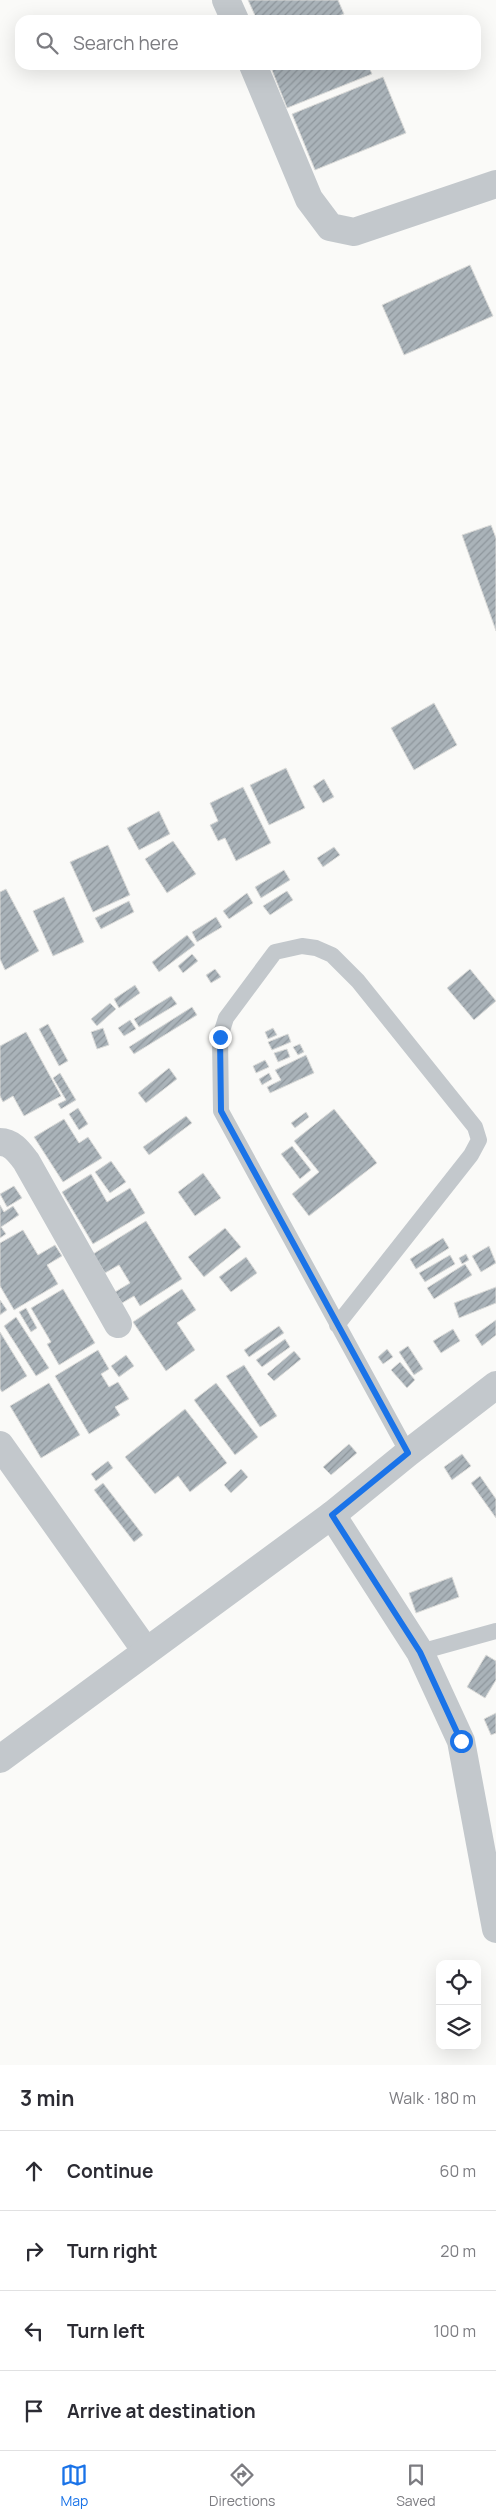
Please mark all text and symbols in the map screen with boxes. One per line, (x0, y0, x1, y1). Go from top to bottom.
search box (15, 15, 481, 70)
icon: search (33, 29, 61, 57)
text: Search here (73, 30, 179, 56)
route end (209, 1026, 232, 1049)
route start (450, 1730, 473, 1753)
map controls (436, 1960, 481, 2050)
button: locate (436, 1960, 481, 2005)
button: layers (436, 2005, 481, 2050)
text: 3 min (20, 2084, 74, 2112)
text: Walk · 180 m (389, 2087, 476, 2109)
icon: ahead (20, 2157, 48, 2185)
text: Continue (67, 2158, 153, 2184)
text: 60 m (440, 2160, 476, 2182)
icon: right (20, 2237, 48, 2265)
text: Turn right (67, 2238, 157, 2264)
text: 20 m (440, 2240, 476, 2262)
icon: left (20, 2317, 48, 2345)
text: Turn left (67, 2318, 145, 2344)
text: 100 m (433, 2320, 476, 2342)
icon: arrive (20, 2397, 48, 2425)
text: Arrive at destination (67, 2398, 256, 2424)
tab: Map (60, 2461, 88, 2510)
tab: Directions (209, 2461, 275, 2510)
tab: Saved (396, 2461, 436, 2510)

